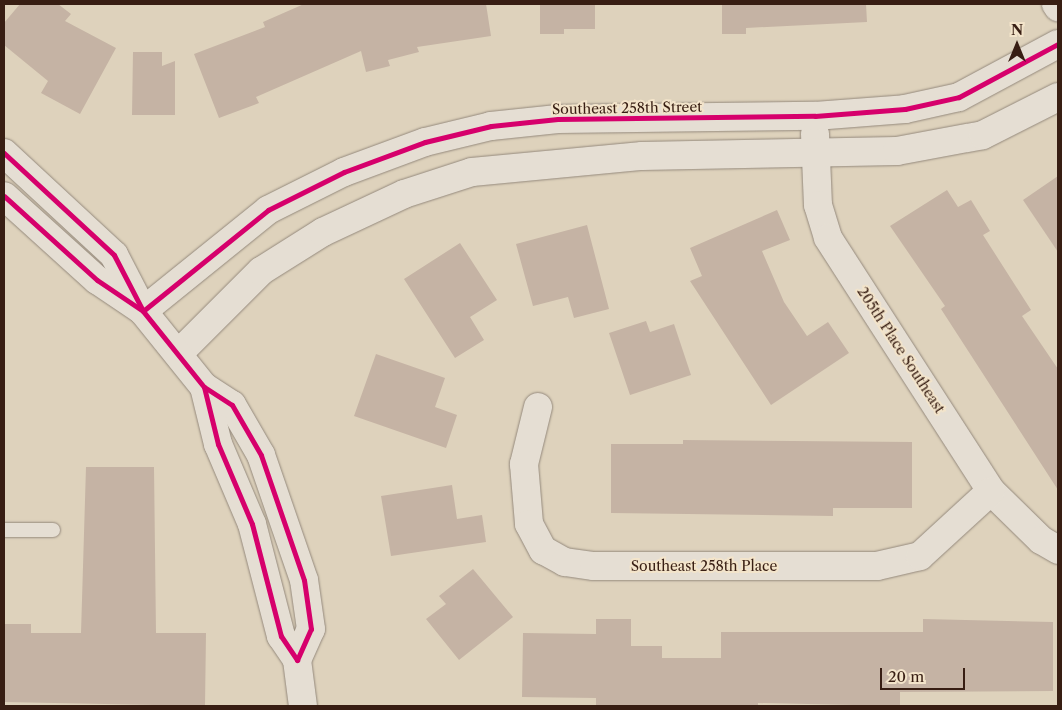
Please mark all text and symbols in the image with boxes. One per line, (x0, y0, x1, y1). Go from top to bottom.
north arrow (992, 20, 1042, 70)
text: N (1011, 21, 1023, 39)
street label: Southeast 258th Street (552, 98, 702, 118)
street label: 205th Place Southeast (854, 284, 948, 416)
street label: Southeast 258th Place (631, 558, 777, 574)
scale bar (882, 658, 967, 690)
text: 20 m (888, 667, 924, 686)

